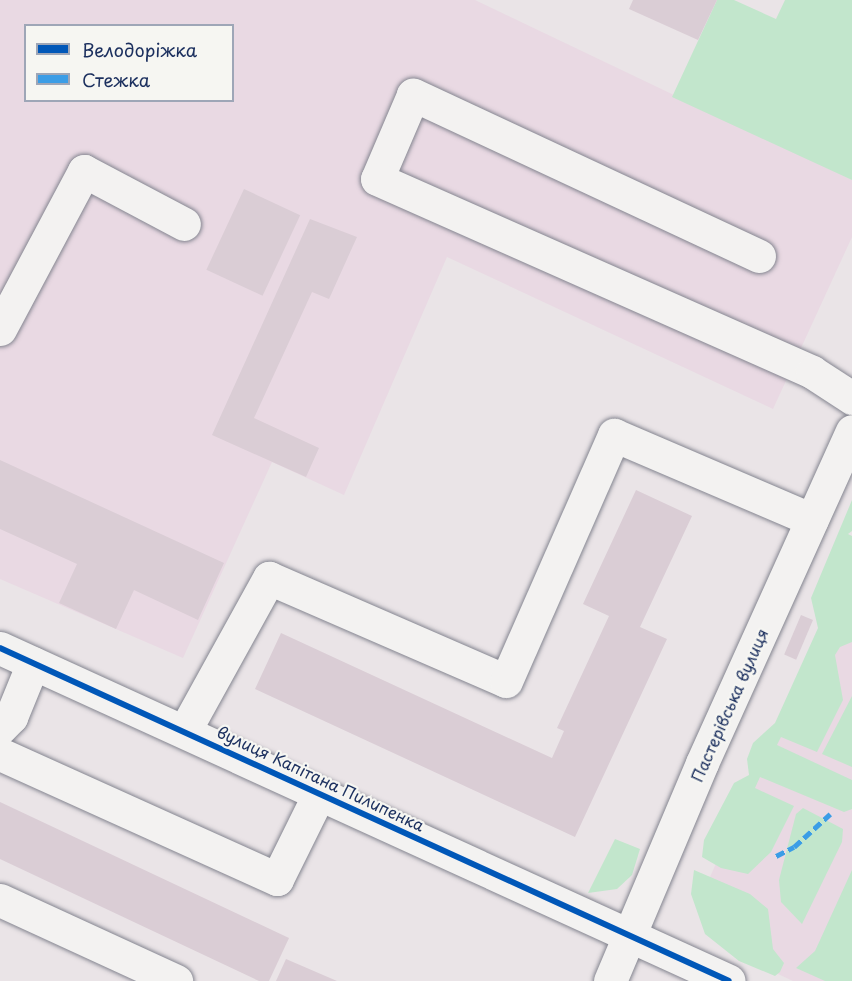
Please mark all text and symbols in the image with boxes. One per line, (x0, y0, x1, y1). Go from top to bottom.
legend (24, 24, 234, 102)
text: Велодоріжка (82, 36, 197, 63)
text: Стежка (82, 66, 150, 93)
street label: Пастерівська вулиця (686, 625, 772, 785)
street label: вулиця Капітана Пилипенка (215, 722, 427, 834)

